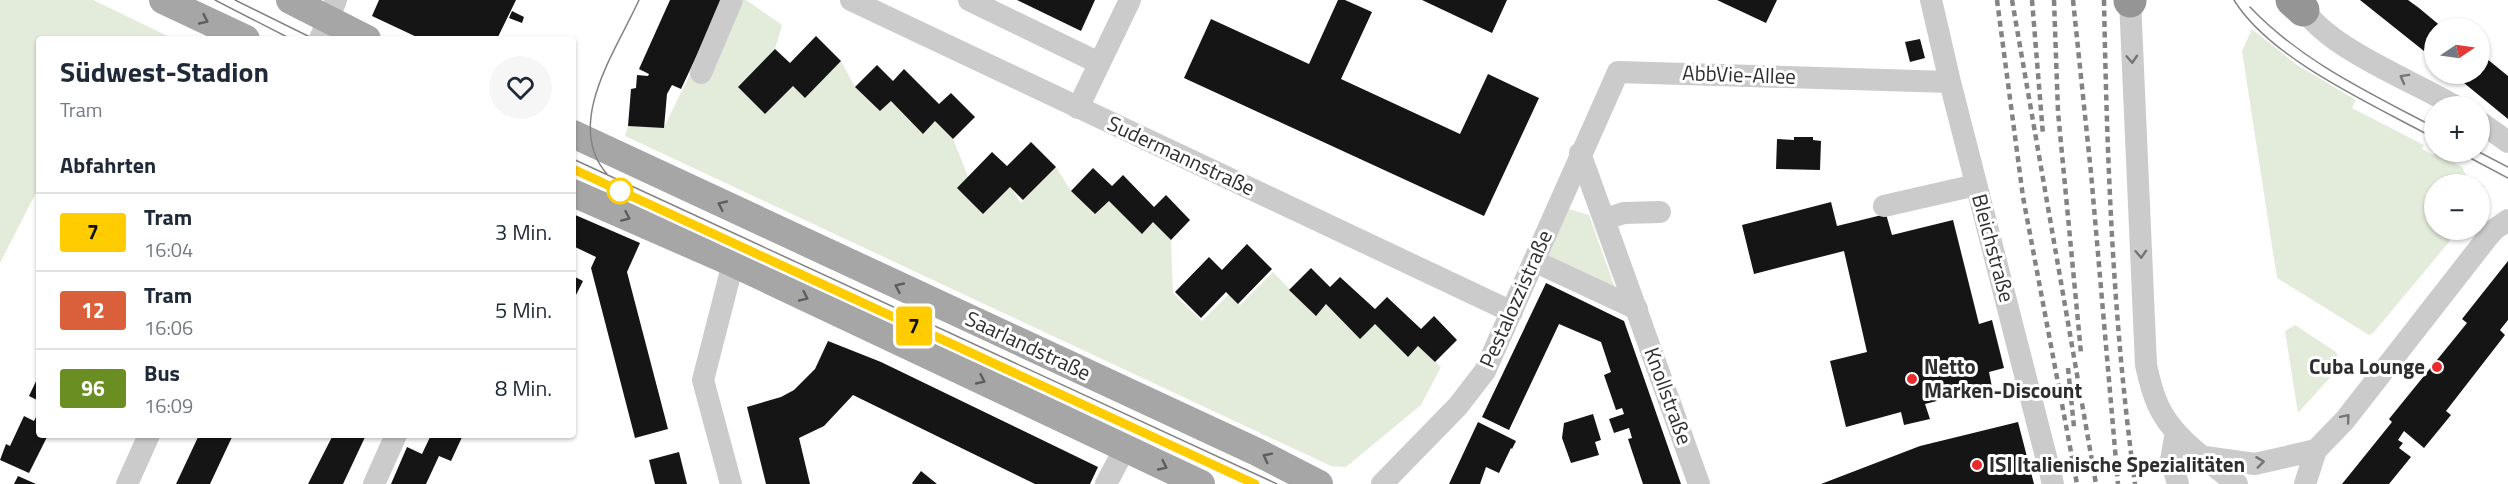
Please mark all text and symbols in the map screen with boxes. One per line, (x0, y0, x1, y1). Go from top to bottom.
one-way arrow (198, 12, 209, 24)
north arrow (2424, 18, 2490, 84)
map controls (2424, 18, 2490, 240)
text: Südwest-Stadion (60, 50, 269, 93)
one-way arrow (2126, 55, 2139, 64)
button: heart (489, 56, 552, 119)
street label: AbbVie-Allee (1682, 56, 1796, 92)
one-way arrow (2400, 74, 2410, 85)
text: Tram (60, 94, 102, 125)
button: + (2424, 96, 2490, 162)
street label: Sudermannstraße (1102, 107, 1261, 203)
text: Abfahrten (60, 148, 156, 182)
button: − (2424, 174, 2490, 240)
unlabelled marker (607, 178, 633, 204)
street label: Bleichstraße (1964, 190, 2024, 305)
text: Tram (144, 200, 192, 234)
one-way arrow (718, 200, 729, 212)
one-way arrow (620, 209, 631, 221)
text: 3 Min. (495, 215, 552, 249)
text: 7 (87, 216, 99, 248)
street label: Pestalozzistraße (1470, 225, 1560, 373)
text: 16:04 (144, 234, 193, 265)
one-way arrow (2135, 250, 2148, 259)
text: Tram (144, 278, 192, 312)
one-way arrow (895, 282, 906, 294)
one-way arrow (798, 289, 809, 301)
text: 5 Min. (495, 293, 552, 327)
text: 12 (81, 294, 105, 326)
street label: Saarlandstraße (960, 302, 1096, 388)
line badge: 7 (894, 306, 934, 346)
text: 7 (908, 310, 920, 342)
text: 16:06 (144, 312, 193, 343)
street label: Knollstraße (1637, 342, 1701, 449)
place label: Netto Marken-Discount (1924, 350, 2082, 406)
place label: Cuba Lounge (2309, 350, 2425, 382)
text: Bus (144, 356, 180, 390)
marker: Cuba Lounge (2430, 360, 2444, 374)
text: 8 Min. (495, 371, 552, 405)
text: 96 (81, 372, 105, 404)
one-way arrow (974, 372, 985, 384)
marker: Netto Marken-Discount (1905, 372, 1919, 386)
text: 16:09 (144, 390, 193, 421)
one-way arrow (2339, 414, 2350, 425)
place label: ISI Italienische Spezialitäten (1989, 448, 2245, 480)
one-way arrow (1262, 453, 1273, 464)
one-way arrow (2255, 457, 2265, 469)
marker: ISI Italienische Spezialitäten (1970, 458, 1984, 472)
one-way arrow (1157, 459, 1168, 471)

